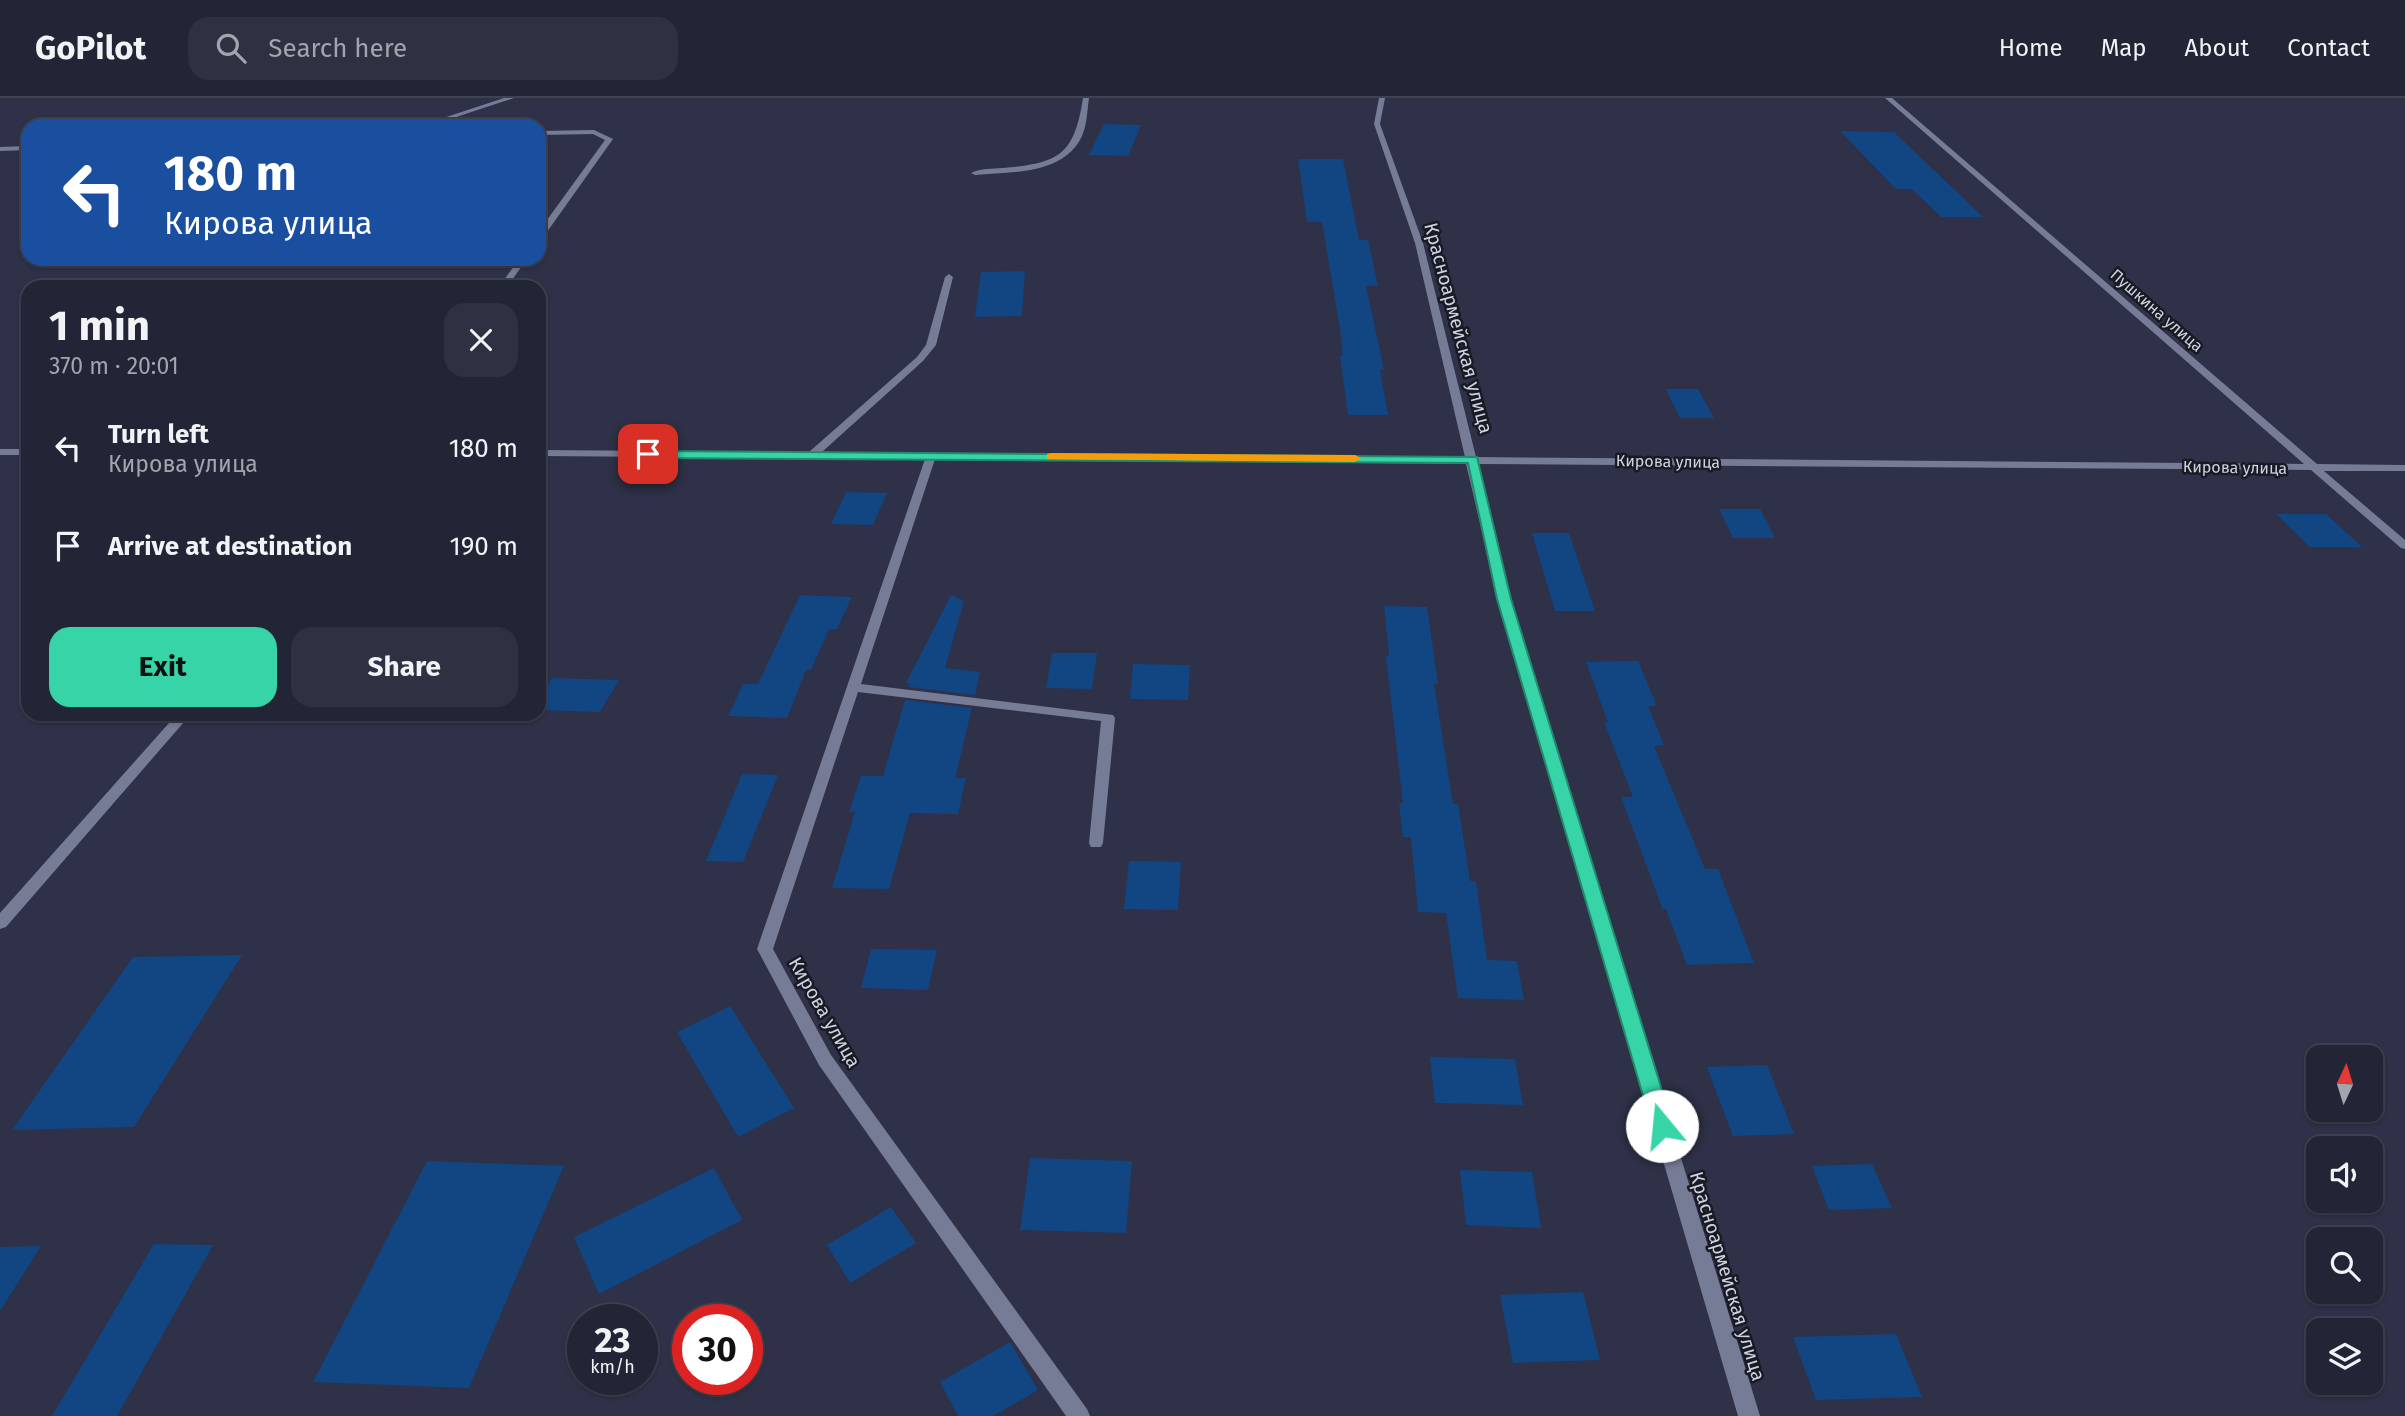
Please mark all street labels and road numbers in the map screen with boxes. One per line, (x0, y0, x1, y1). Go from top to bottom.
street label: Красноармейская улица (1419, 220, 1498, 436)
street label: Пушкина улица (2107, 265, 2207, 356)
street label: Кирова улица (1616, 451, 1720, 472)
street label: Кирова улица (2183, 457, 2287, 478)
street label: Кирова улица (784, 953, 865, 1072)
street label: Красноармейская улица (1685, 1169, 1770, 1383)

